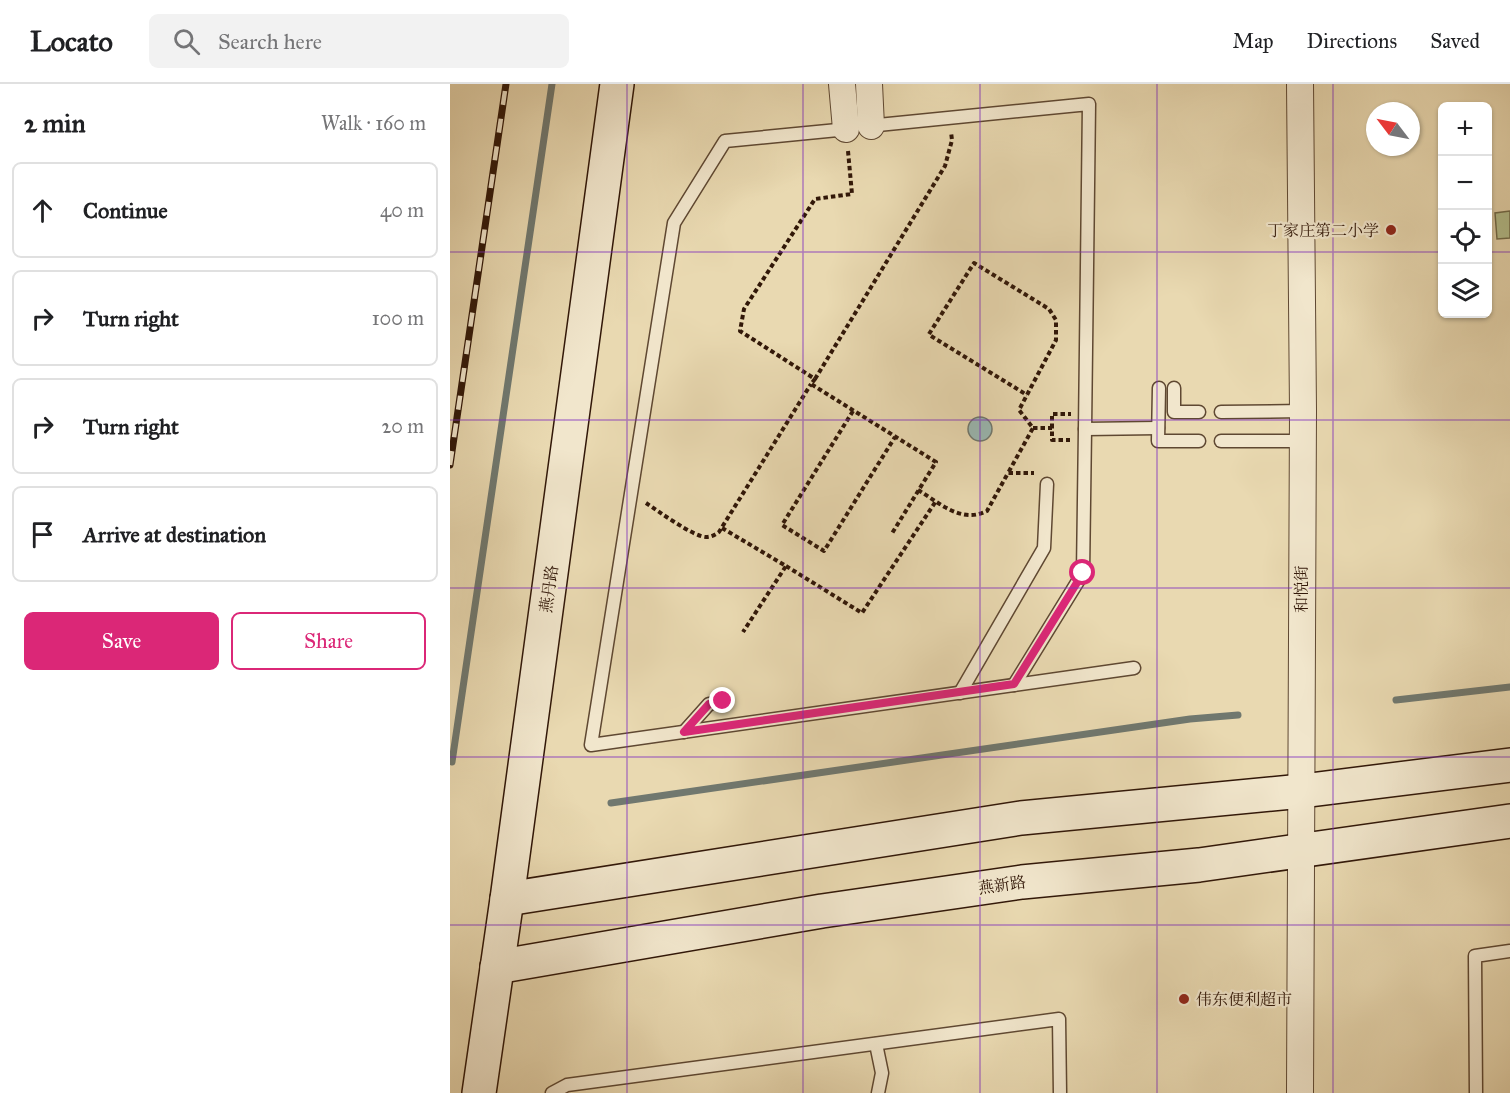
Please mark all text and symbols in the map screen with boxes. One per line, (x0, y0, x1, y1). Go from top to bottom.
search box (149, 14, 569, 68)
text: Locato (30, 24, 113, 59)
icon: search (170, 25, 203, 58)
text: Search here (218, 28, 322, 55)
text: Map (1233, 28, 1274, 54)
text: Directions (1307, 28, 1397, 54)
text: Saved (1430, 28, 1480, 54)
north arrow (1366, 102, 1420, 156)
map controls (1438, 102, 1492, 318)
button: + (1438, 102, 1492, 156)
text: 2 min (24, 107, 85, 139)
text: Walk · 160 m (321, 111, 426, 135)
button: − (1438, 156, 1492, 210)
icon: ahead (26, 194, 59, 227)
text: Continue (83, 197, 168, 224)
text: 40 m (380, 198, 424, 222)
button: locate (1438, 210, 1492, 264)
place label: 丁家庄第二小学 (1267, 221, 1379, 240)
marker: 丁家庄第二小学 (1384, 223, 1398, 237)
button: layers (1438, 264, 1492, 318)
icon: right (26, 302, 59, 335)
text: Turn right (83, 305, 179, 332)
text: 100 m (372, 306, 424, 330)
icon: right (26, 410, 59, 443)
text: Turn right (83, 413, 179, 440)
text: 20 m (381, 414, 424, 438)
icon: arrive (26, 518, 59, 551)
text: Arrive at destination (83, 521, 266, 548)
route start (1069, 559, 1095, 585)
street label: 燕丹路 (536, 564, 562, 614)
street label: 和悦街 (1292, 565, 1311, 613)
button: Save (24, 612, 219, 670)
button: Share (231, 612, 426, 670)
route end (709, 687, 735, 713)
street label: 燕新路 (977, 872, 1027, 898)
place label: 伟东便利超市 (1196, 990, 1292, 1009)
marker: 伟东便利超市 (1177, 992, 1191, 1006)

